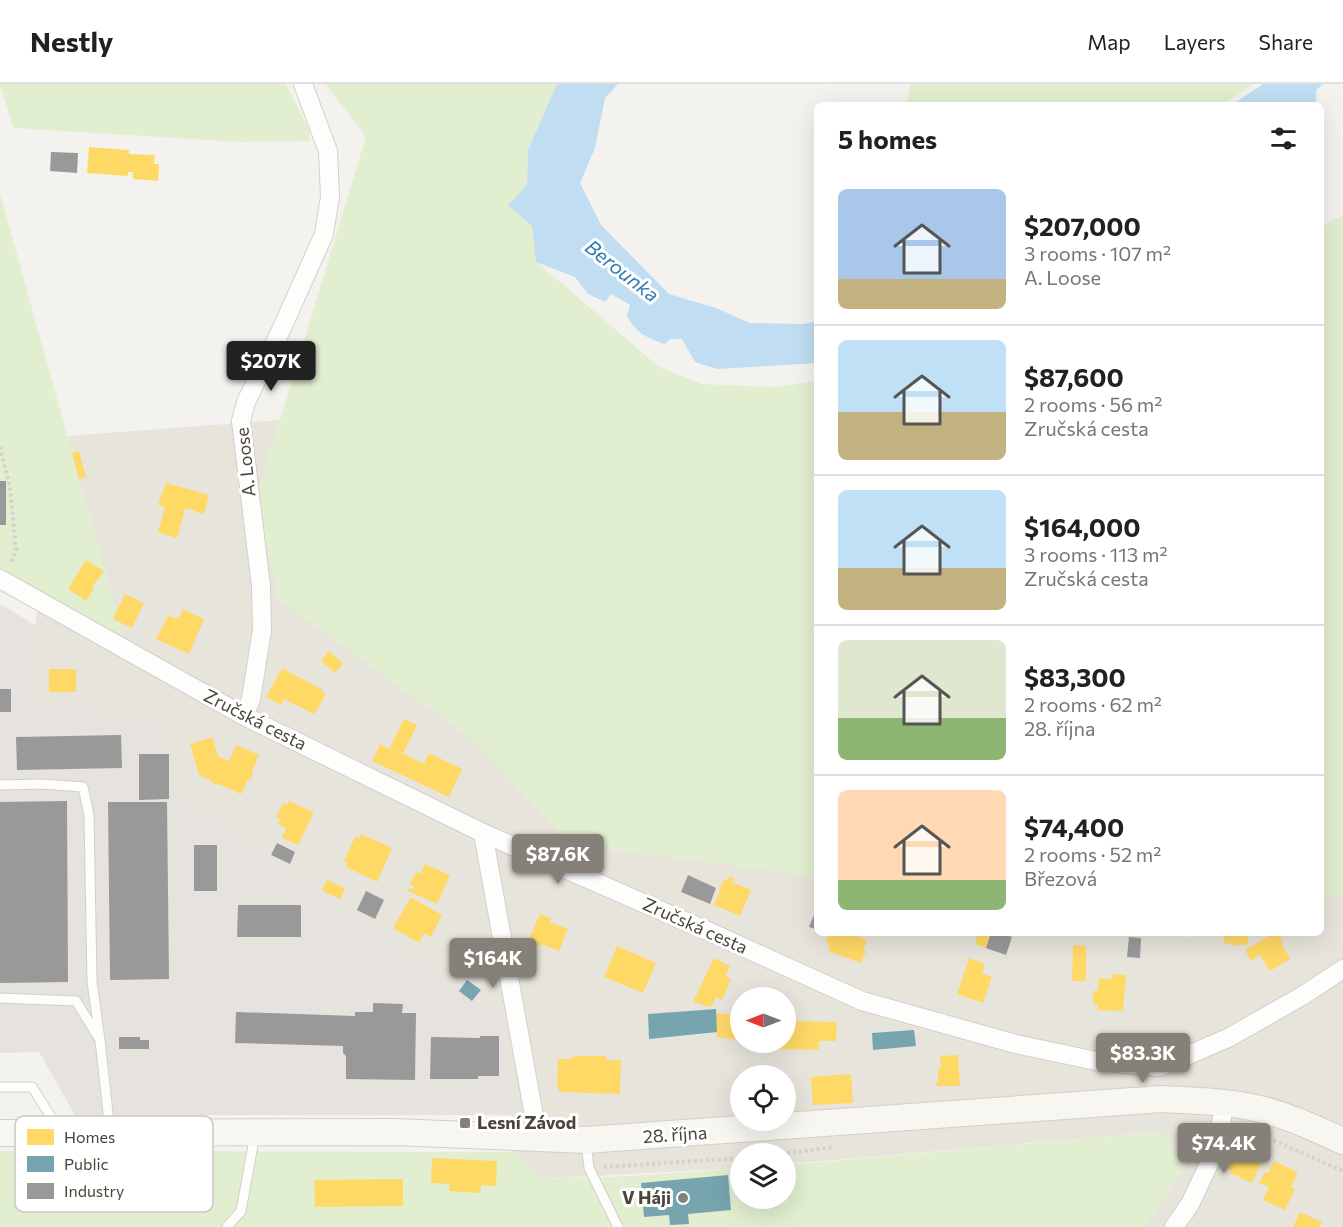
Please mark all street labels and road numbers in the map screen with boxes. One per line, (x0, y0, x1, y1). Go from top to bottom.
street label: A. Loose (230, 426, 260, 498)
street label: Zručská cesta (200, 684, 310, 754)
street label: Zručská cesta (640, 892, 751, 958)
street label: 28. října (642, 1121, 708, 1147)

